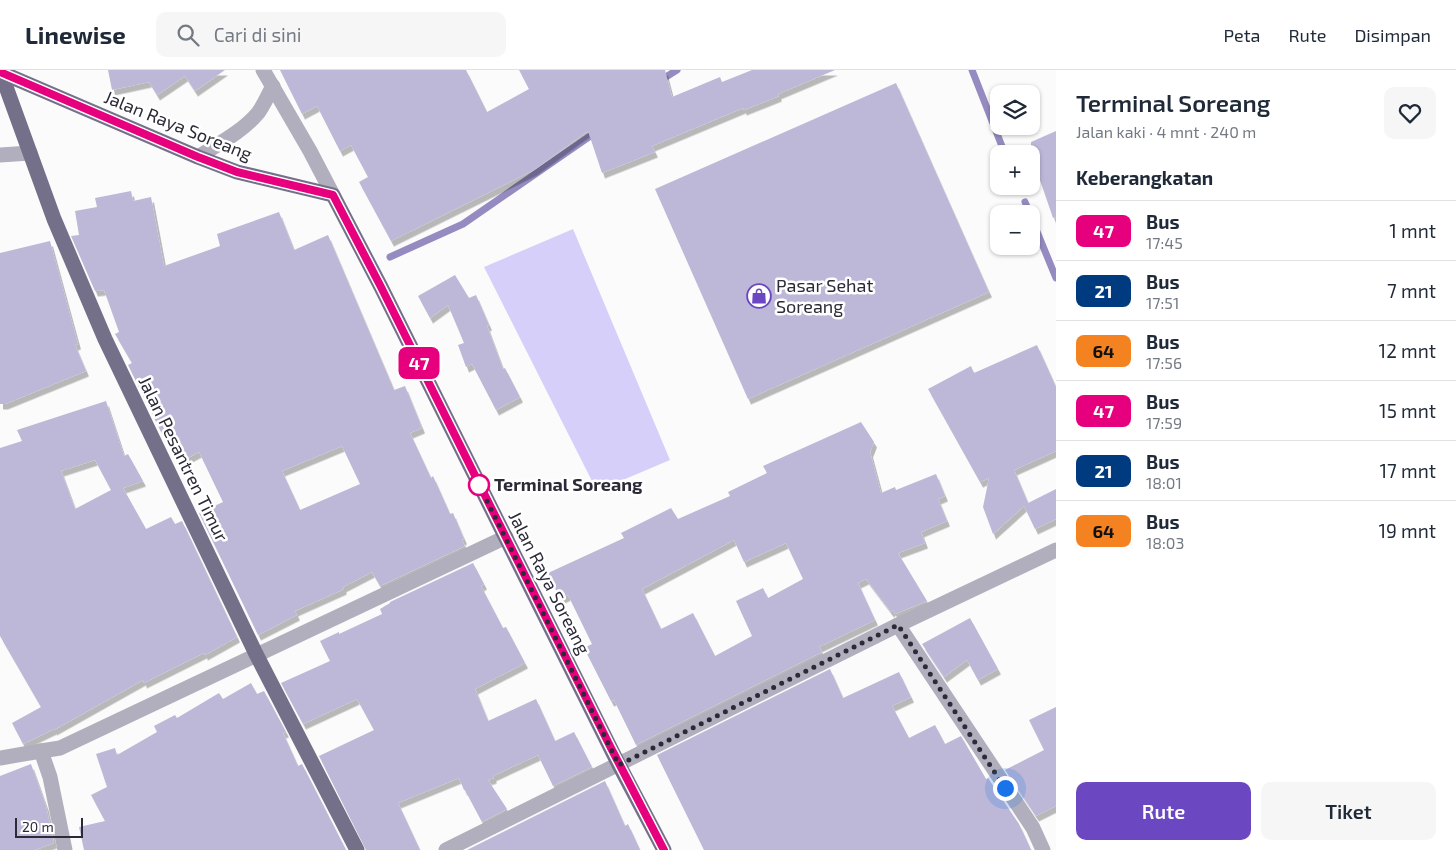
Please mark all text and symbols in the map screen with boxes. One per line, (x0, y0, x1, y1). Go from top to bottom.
search box (156, 12, 506, 57)
text: Linewise (25, 20, 126, 49)
icon: search (174, 21, 202, 49)
text: Cari di sini (214, 23, 302, 46)
text: Peta (1224, 24, 1261, 46)
text: Rute (1289, 24, 1326, 46)
text: Disimpan (1354, 24, 1431, 46)
street label: Jalan Raya Soreang (101, 85, 255, 165)
map controls (990, 85, 1040, 255)
button: layers (990, 85, 1040, 135)
button: heart (1384, 87, 1436, 139)
text: Terminal Soreang (1076, 88, 1270, 117)
text: Jalan kaki · 4 mnt · 240 m (1076, 122, 1256, 141)
button: + (990, 145, 1040, 195)
text: Keberangkatan (1076, 166, 1213, 189)
button: − (990, 205, 1040, 255)
text: Bus (1146, 210, 1180, 233)
text: 1 mnt (1389, 219, 1436, 242)
text: 47 (1093, 220, 1114, 242)
text: 17:45 (1146, 233, 1183, 252)
text: Bus (1146, 270, 1180, 293)
place label: Pasar Sehat Soreang (776, 274, 873, 317)
text: 7 mnt (1387, 279, 1436, 302)
text: 21 (1094, 280, 1113, 302)
shop icon: Pasar Sehat Soreang (746, 283, 772, 309)
text: 17:51 (1146, 293, 1179, 312)
text: Bus (1146, 330, 1180, 353)
text: 12 mnt (1379, 339, 1436, 362)
text: 64 (1092, 340, 1115, 362)
line badge: 47 (396, 347, 442, 379)
text: 47 (409, 352, 429, 374)
text: 17:56 (1146, 353, 1182, 372)
street label: Jalan Pesantren Timur (134, 372, 233, 545)
text: Bus (1146, 390, 1180, 413)
text: 15 mnt (1379, 399, 1436, 422)
text: 47 (1093, 400, 1114, 422)
text: 17:59 (1146, 413, 1182, 432)
text: Bus (1146, 450, 1180, 473)
text: 17 mnt (1380, 459, 1436, 482)
text: 21 (1094, 460, 1113, 482)
place label: Terminal Soreang (494, 473, 643, 495)
text: 18:01 (1146, 473, 1182, 492)
marker: Terminal Soreang (468, 474, 490, 496)
street label: Jalan Raya Soreang (504, 507, 595, 658)
text: Bus (1146, 510, 1180, 533)
text: 19 mnt (1378, 519, 1436, 542)
text: 64 (1092, 520, 1115, 542)
text: 18:03 (1146, 533, 1184, 552)
your location (993, 776, 1018, 801)
button: Rute (1076, 782, 1251, 840)
button: Tiket (1261, 782, 1436, 840)
scale bar (15, 815, 82, 838)
text: 20 m (22, 818, 54, 835)

